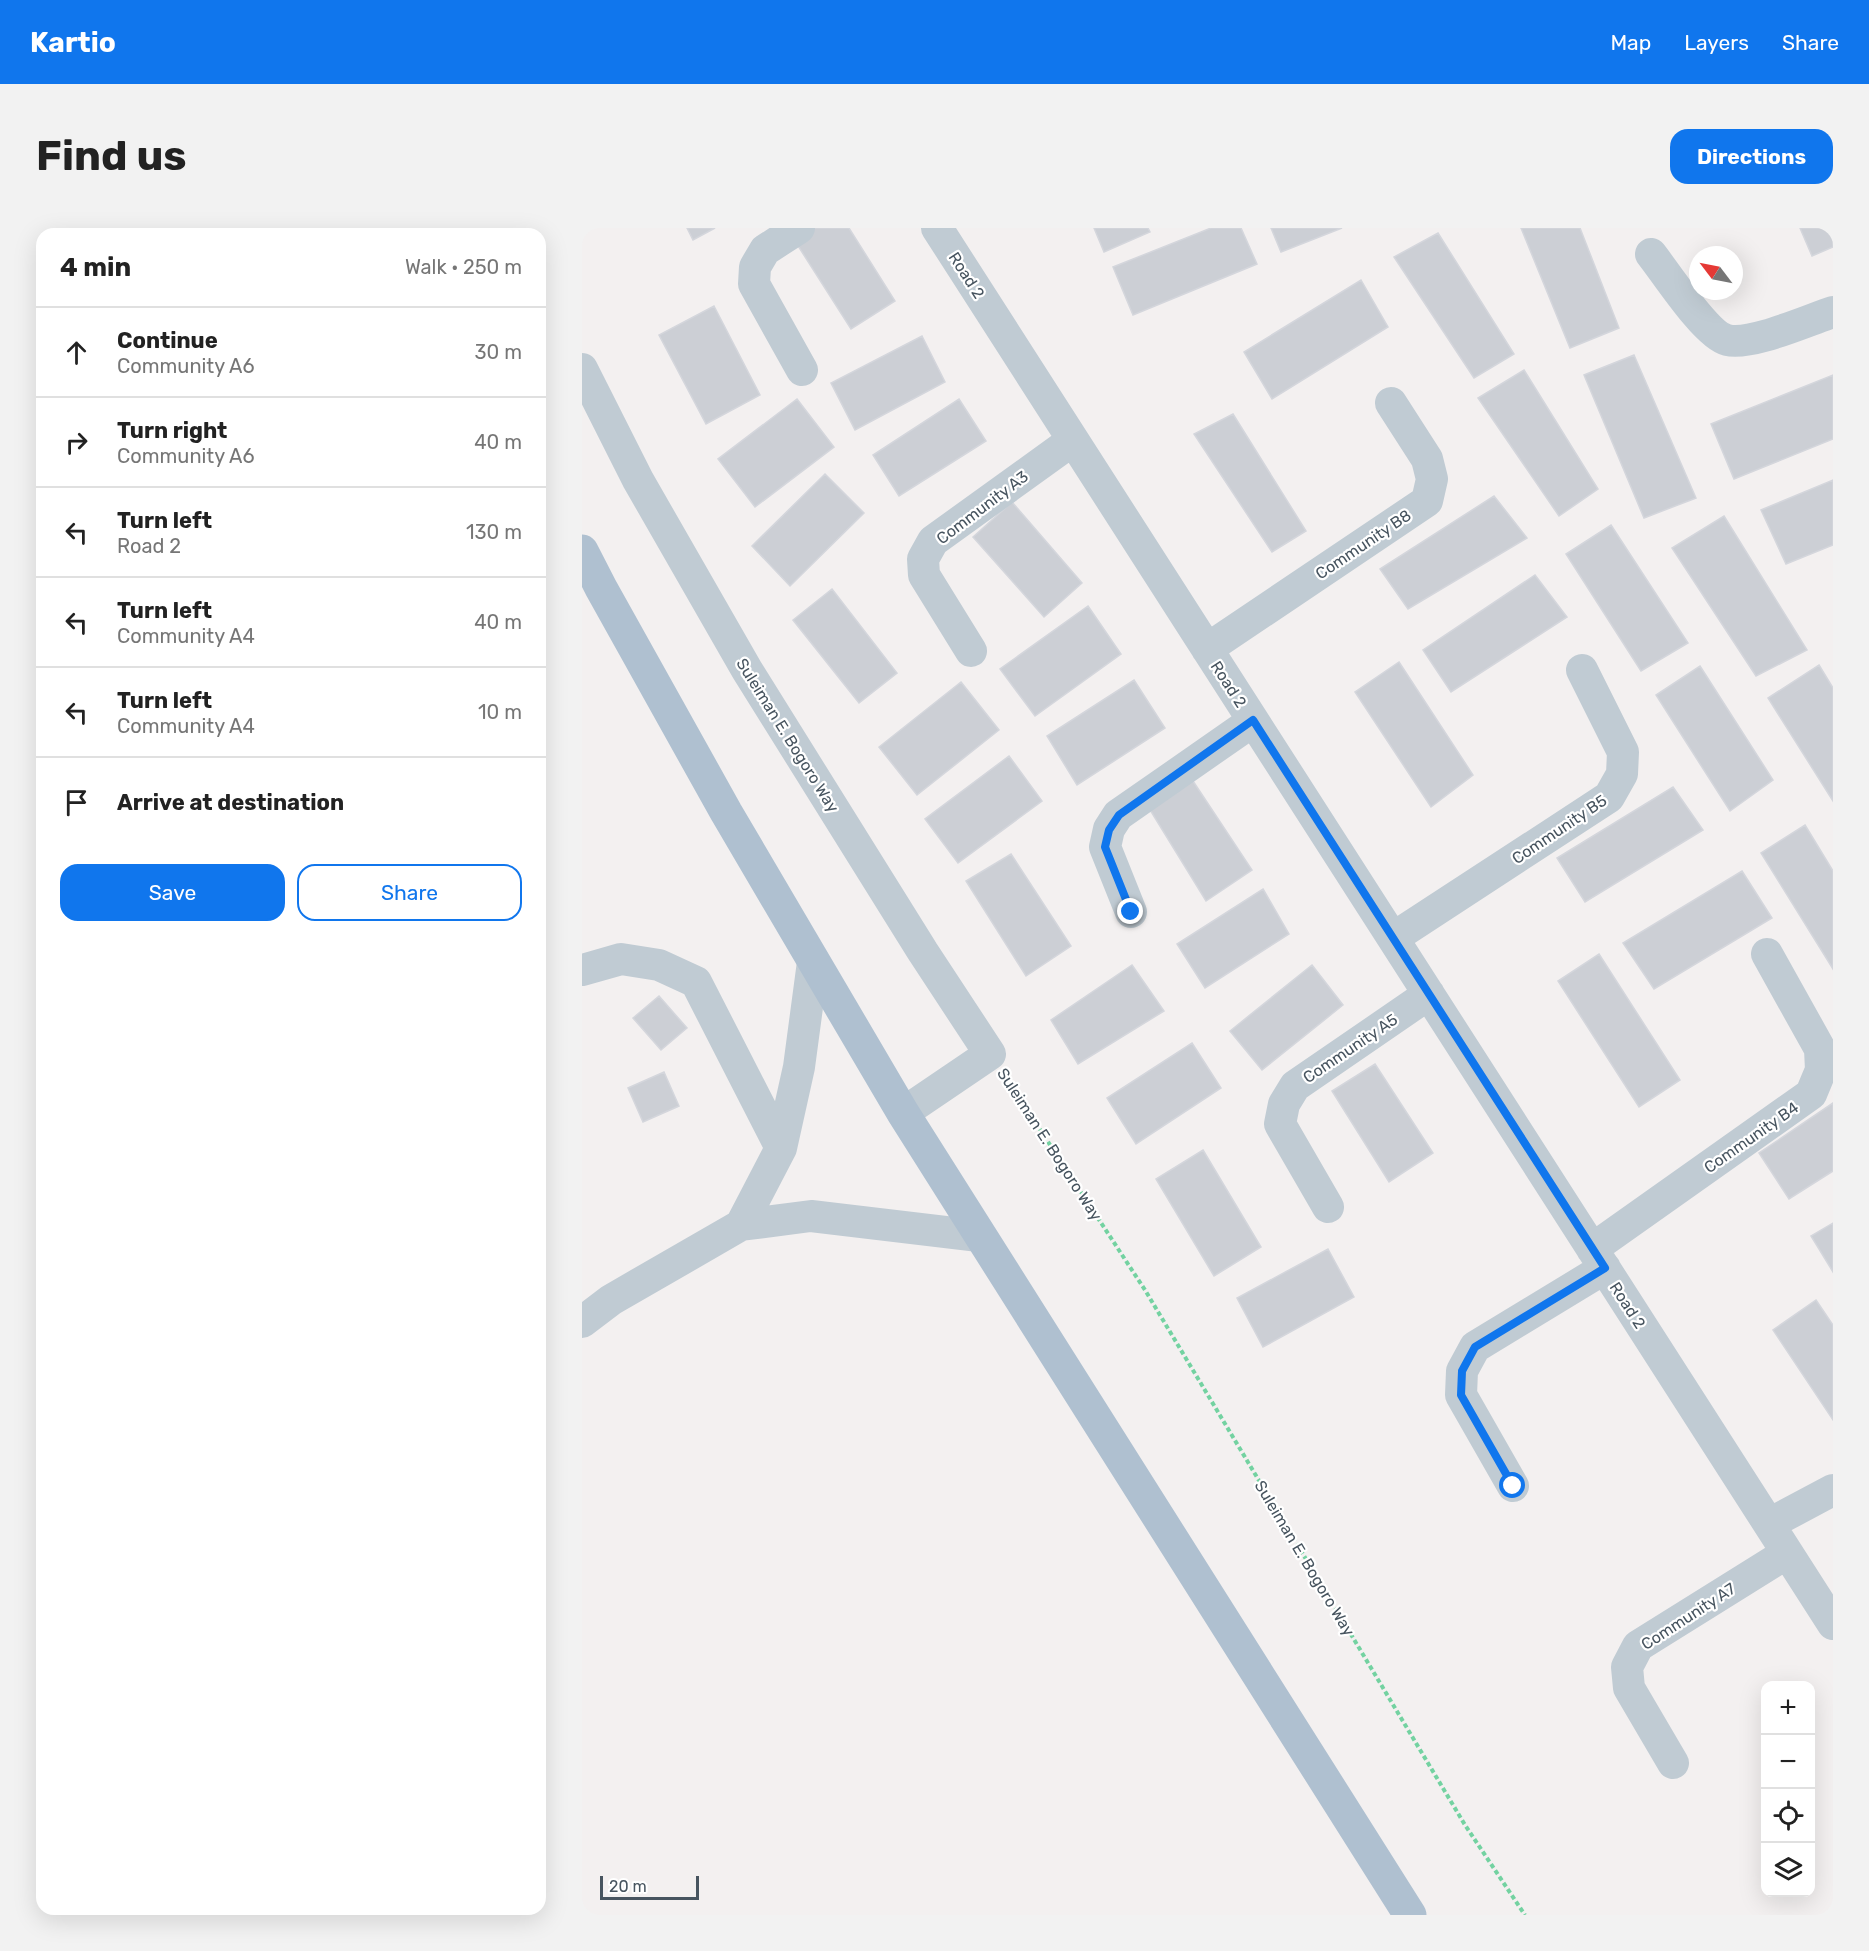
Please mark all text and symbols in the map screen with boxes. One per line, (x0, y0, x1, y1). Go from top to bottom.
text: Kartio (30, 26, 116, 59)
text: Map (1610, 30, 1651, 55)
text: Layers (1684, 30, 1749, 55)
text: Share (1782, 30, 1839, 55)
button: Directions (1670, 129, 1833, 184)
text: Find us (36, 131, 187, 181)
north arrow (1689, 246, 1743, 300)
street label: Road 2 (945, 249, 989, 302)
text: 4 min (60, 252, 131, 283)
text: Walk · 250 m (405, 255, 522, 279)
text: Continue (117, 327, 218, 354)
icon: ahead (60, 336, 93, 369)
text: 30 m (475, 340, 522, 364)
text: Community A6 (117, 354, 255, 378)
text: Turn right (117, 417, 227, 444)
icon: right (60, 426, 93, 459)
text: 40 m (474, 430, 522, 454)
text: Community A6 (117, 444, 255, 468)
street label: Community A3 (933, 467, 1032, 548)
street label: Community B8 (1312, 506, 1415, 583)
text: Turn left (117, 507, 212, 534)
icon: left (60, 516, 93, 549)
text: 130 m (466, 520, 522, 544)
text: Road 2 (117, 534, 181, 558)
text: Turn left (117, 597, 212, 624)
icon: left (60, 606, 93, 639)
text: 40 m (474, 610, 522, 634)
text: Community A4 (117, 624, 255, 648)
street label: Suleiman E. Bogoro Way (732, 655, 843, 816)
street label: Road 2 (1207, 658, 1251, 711)
text: Turn left (117, 687, 212, 714)
icon: left (60, 696, 93, 729)
text: 10 m (478, 700, 522, 724)
text: Community A4 (117, 714, 255, 738)
icon: arrive (60, 786, 93, 819)
text: Arrive at destination (117, 789, 344, 816)
street label: Community B5 (1508, 791, 1610, 868)
button: Save (60, 864, 285, 921)
button: Share (297, 864, 522, 921)
route end (1117, 898, 1143, 924)
street label: Community A5 (1299, 1010, 1401, 1087)
street label: Suleiman E. Bogoro Way (993, 1064, 1106, 1224)
street label: Community B4 (1700, 1098, 1802, 1177)
street label: Road 2 (1606, 1279, 1650, 1332)
route start (1499, 1472, 1525, 1498)
street label: Suleiman E. Bogoro Way (1251, 1477, 1359, 1640)
street label: Community A7 (1638, 1579, 1739, 1654)
map controls (1761, 1681, 1815, 1897)
button: + (1761, 1681, 1815, 1735)
button: − (1761, 1735, 1815, 1789)
button: locate (1761, 1789, 1815, 1843)
button: layers (1761, 1843, 1815, 1897)
scale bar (600, 1873, 699, 1900)
text: 20 m (609, 1877, 647, 1896)

